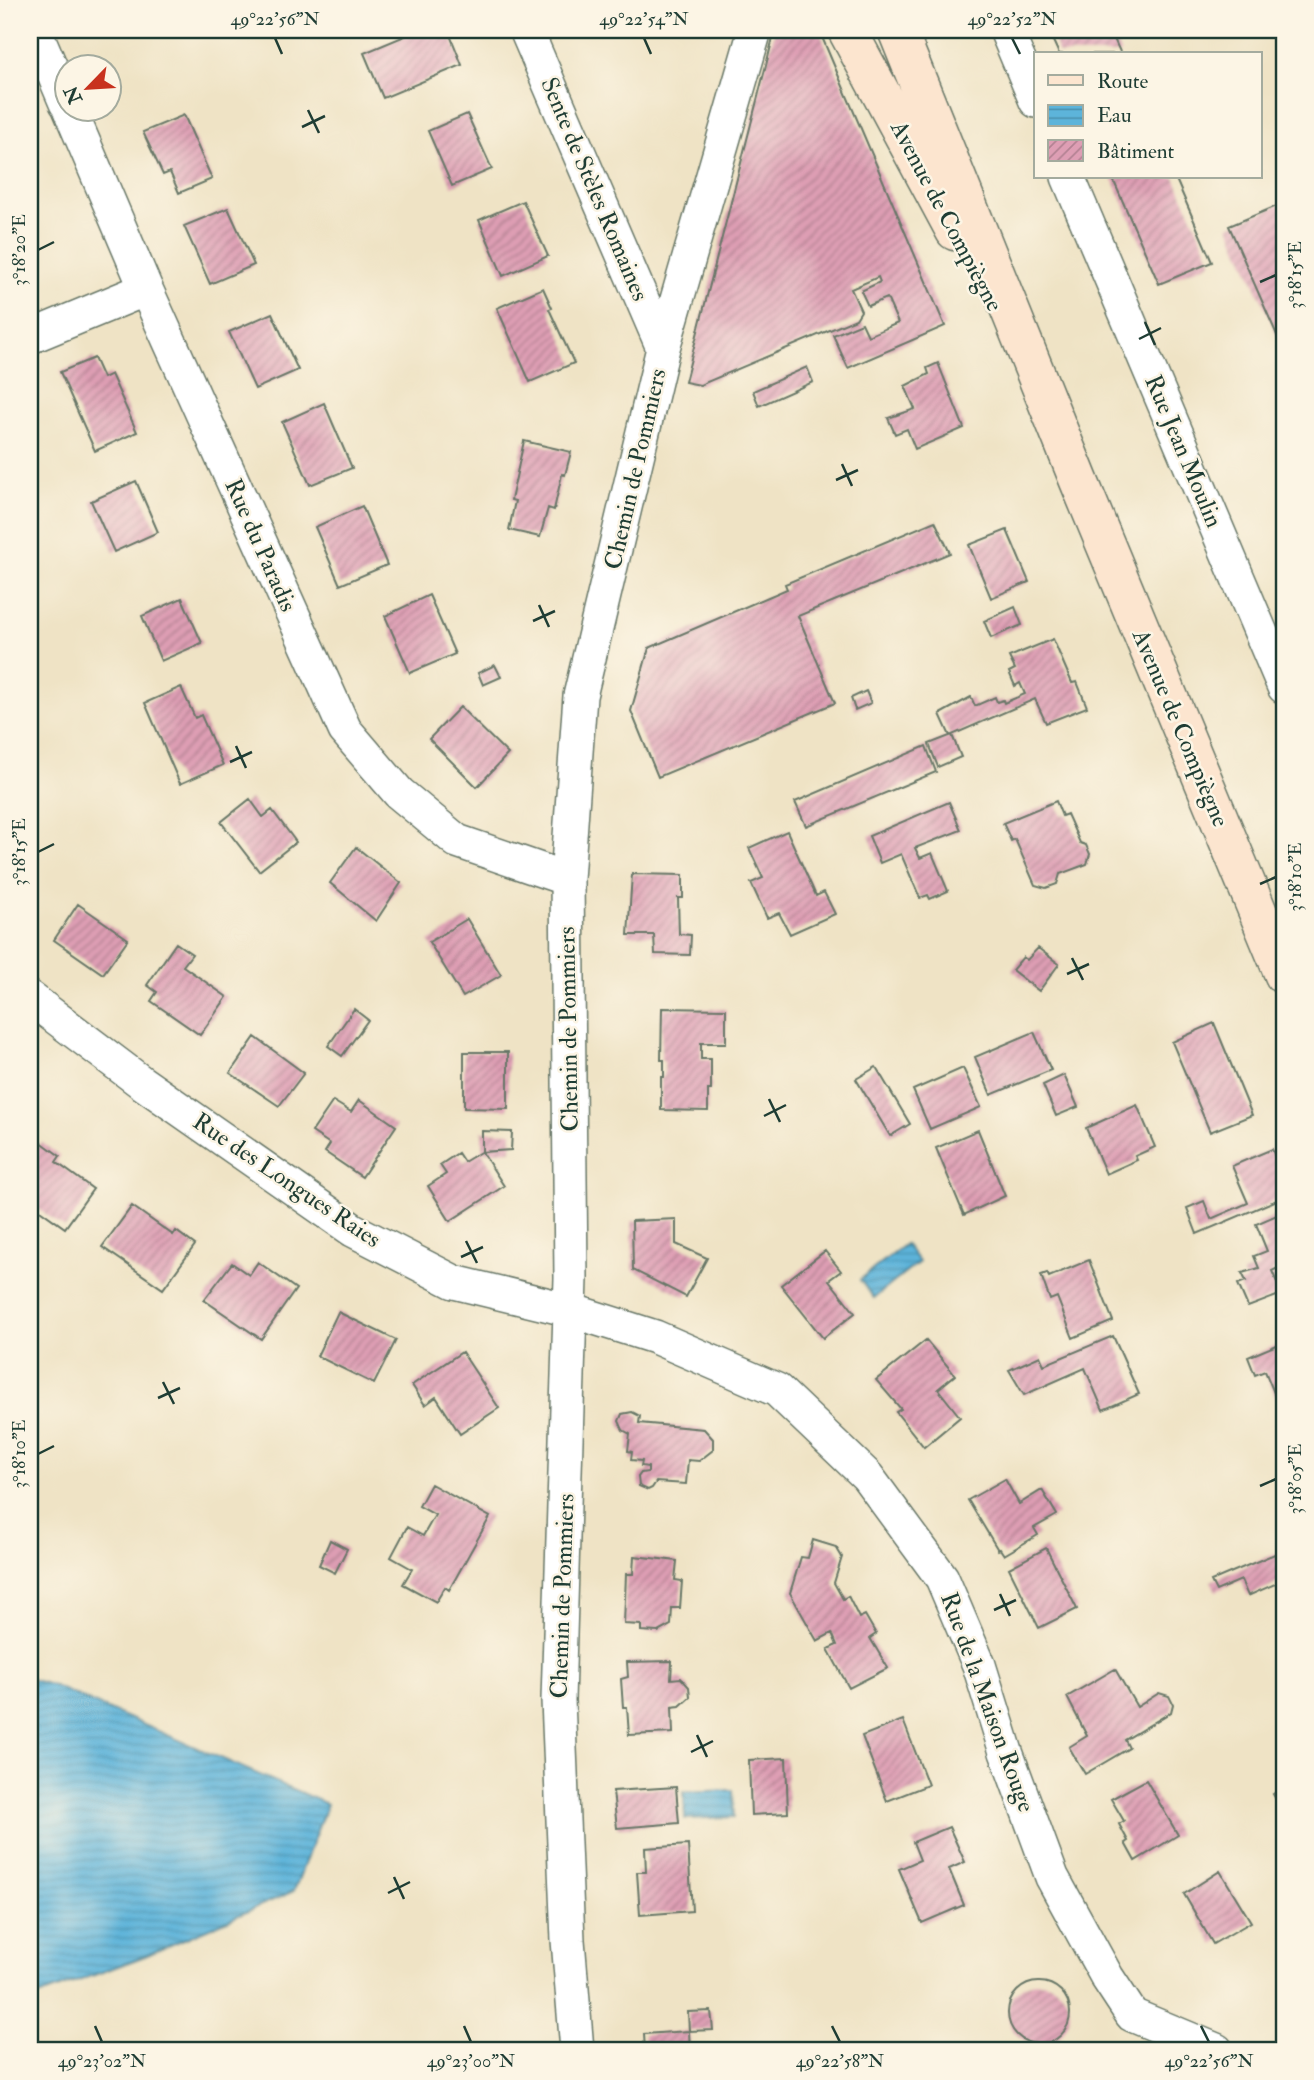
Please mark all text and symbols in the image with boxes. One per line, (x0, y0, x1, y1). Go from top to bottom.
text: 49°22'56"N (230, 8, 320, 31)
text: 49°22'54"N (599, 8, 689, 31)
text: 49°22'52"N (967, 8, 1057, 31)
north arrow (52, 52, 122, 122)
legend (1034, 52, 1262, 178)
text: Route (1097, 68, 1149, 95)
street label: Sente de Stèles Romaines (533, 73, 656, 306)
text: N (59, 81, 88, 108)
text: Eau (1097, 102, 1132, 129)
street label: Avenue de Compiègne (883, 115, 1010, 317)
text: Bâtiment (1097, 138, 1174, 165)
text: 3°18'20"E (8, 214, 31, 286)
text: 3°18'15"E (1284, 241, 1307, 309)
street label: Chemin de Pommiers (597, 366, 674, 573)
street label: Rue Jean Moulin (1137, 370, 1230, 532)
street label: Rue du Paradis (217, 474, 304, 617)
street label: Avenue de Compiègne (1125, 624, 1236, 832)
text: 3°18'15"E (8, 818, 31, 886)
text: 3°18'10"E (1284, 842, 1307, 912)
street label: Chemin de Pommiers (551, 926, 586, 1132)
street label: Rue des Longues Raies (187, 1106, 387, 1255)
text: 3°18'10"E (8, 1419, 31, 1489)
text: 3°18'05"E (1284, 1444, 1307, 1514)
street label: Chemin de Pommiers (543, 1493, 582, 1699)
street label: Rue de la Maison Rouge (933, 1588, 1042, 1816)
text: 49°23'02"N (58, 2050, 146, 2073)
text: 49°23'00"N (427, 2050, 515, 2073)
text: 49°22'58"N (796, 2050, 884, 2073)
text: 49°22'56"N (1164, 2050, 1254, 2073)

